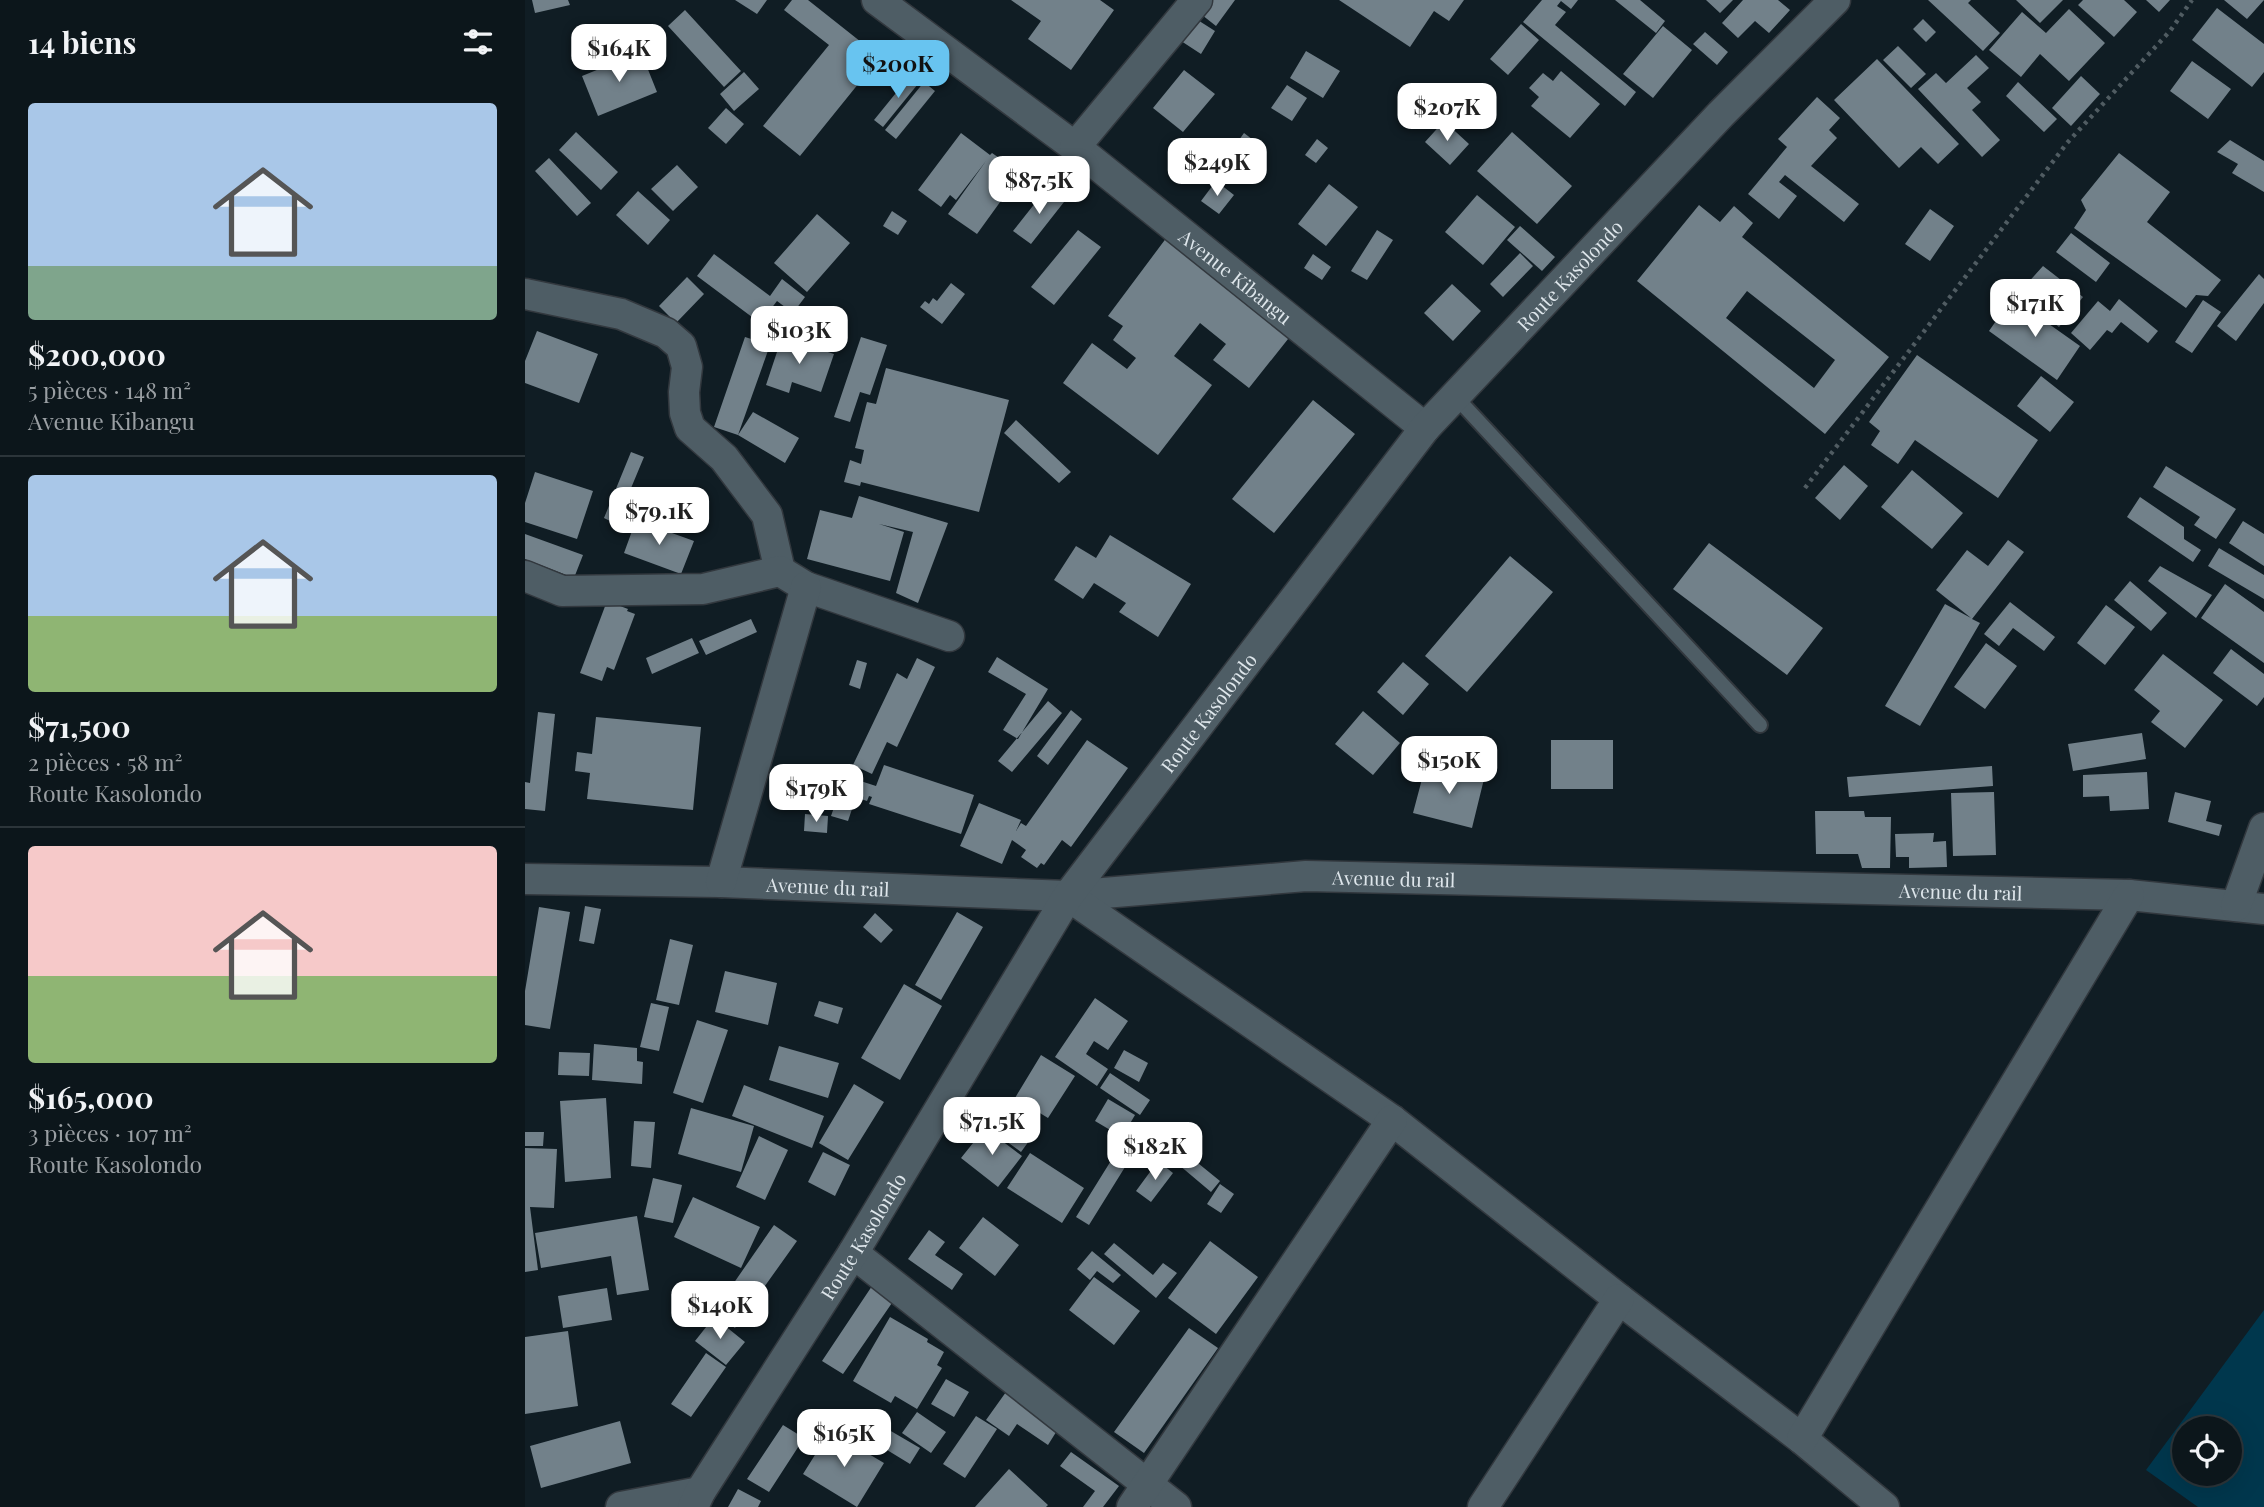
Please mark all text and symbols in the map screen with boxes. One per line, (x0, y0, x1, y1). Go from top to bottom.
text: 14 biens (28, 22, 136, 62)
icon: filters (459, 23, 497, 61)
pin: $164K (570, 24, 668, 84)
text: $164K (587, 31, 651, 62)
pin: $200K (849, 41, 947, 100)
text: $200K (862, 47, 934, 78)
pin: $207K (1398, 83, 1496, 143)
text: $207K (1414, 90, 1480, 121)
pin: $249K (1168, 138, 1266, 198)
text: $249K (1184, 145, 1250, 176)
icon: home (200, 149, 326, 275)
pin: $87.5K (982, 156, 1096, 216)
text: $87.5K (1005, 163, 1073, 194)
street label: Route Kasolondo (1510, 214, 1628, 336)
street label: Avenue Kibangu (1173, 222, 1298, 330)
pin: $171K (1986, 280, 2084, 339)
text: $171K (2006, 286, 2064, 317)
pin: $103K (750, 306, 848, 366)
text: $103K (767, 313, 831, 344)
text: $200,000 (28, 334, 166, 374)
text: 5 pièces · 148 m² (28, 374, 191, 405)
text: Avenue Kibangu (28, 405, 195, 436)
pin: $79.1K (602, 488, 716, 547)
text: $79.1K (625, 494, 693, 525)
icon: home (200, 521, 326, 647)
street label: Route Kasolondo (1154, 647, 1262, 778)
text: $71,500 (28, 706, 131, 746)
pin: $150K (1400, 736, 1498, 796)
text: $150K (1417, 743, 1481, 774)
text: 2 pièces · 58 m² (28, 746, 183, 777)
pin: $179K (767, 764, 865, 824)
text: $179K (785, 771, 847, 802)
text: Route Kasolondo (28, 777, 202, 808)
street label: Avenue du rail (1331, 864, 1456, 892)
street label: Avenue du rail (765, 871, 891, 902)
street label: Avenue du rail (1898, 877, 2023, 906)
icon: home (200, 892, 326, 1018)
text: $165,000 (28, 1077, 154, 1117)
pin: $71.5K (935, 1098, 1049, 1157)
text: $71.5K (959, 1104, 1025, 1135)
text: 3 pièces · 107 m² (28, 1117, 192, 1148)
pin: $182K (1106, 1122, 1204, 1182)
text: $182K (1123, 1129, 1187, 1160)
text: Route Kasolondo (28, 1148, 202, 1179)
street label: Route Kasolondo (814, 1168, 911, 1304)
pin: $140K (671, 1282, 769, 1341)
text: $140K (687, 1288, 753, 1319)
pin: $165K (795, 1410, 893, 1469)
text: $165K (813, 1416, 875, 1447)
map controls (2172, 1416, 2242, 1486)
button: locate (2172, 1416, 2242, 1486)

